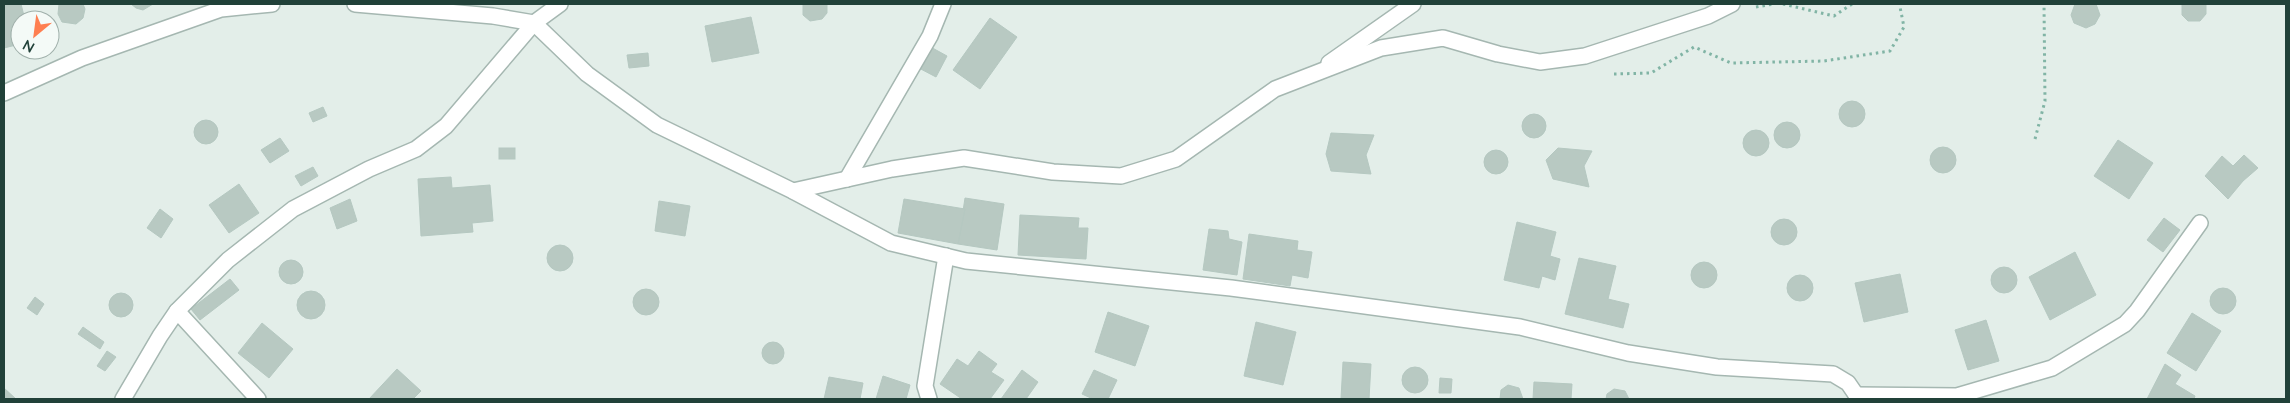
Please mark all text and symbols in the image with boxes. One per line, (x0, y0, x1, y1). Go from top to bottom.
north arrow (10, 10, 60, 60)
text: N (20, 37, 37, 57)

